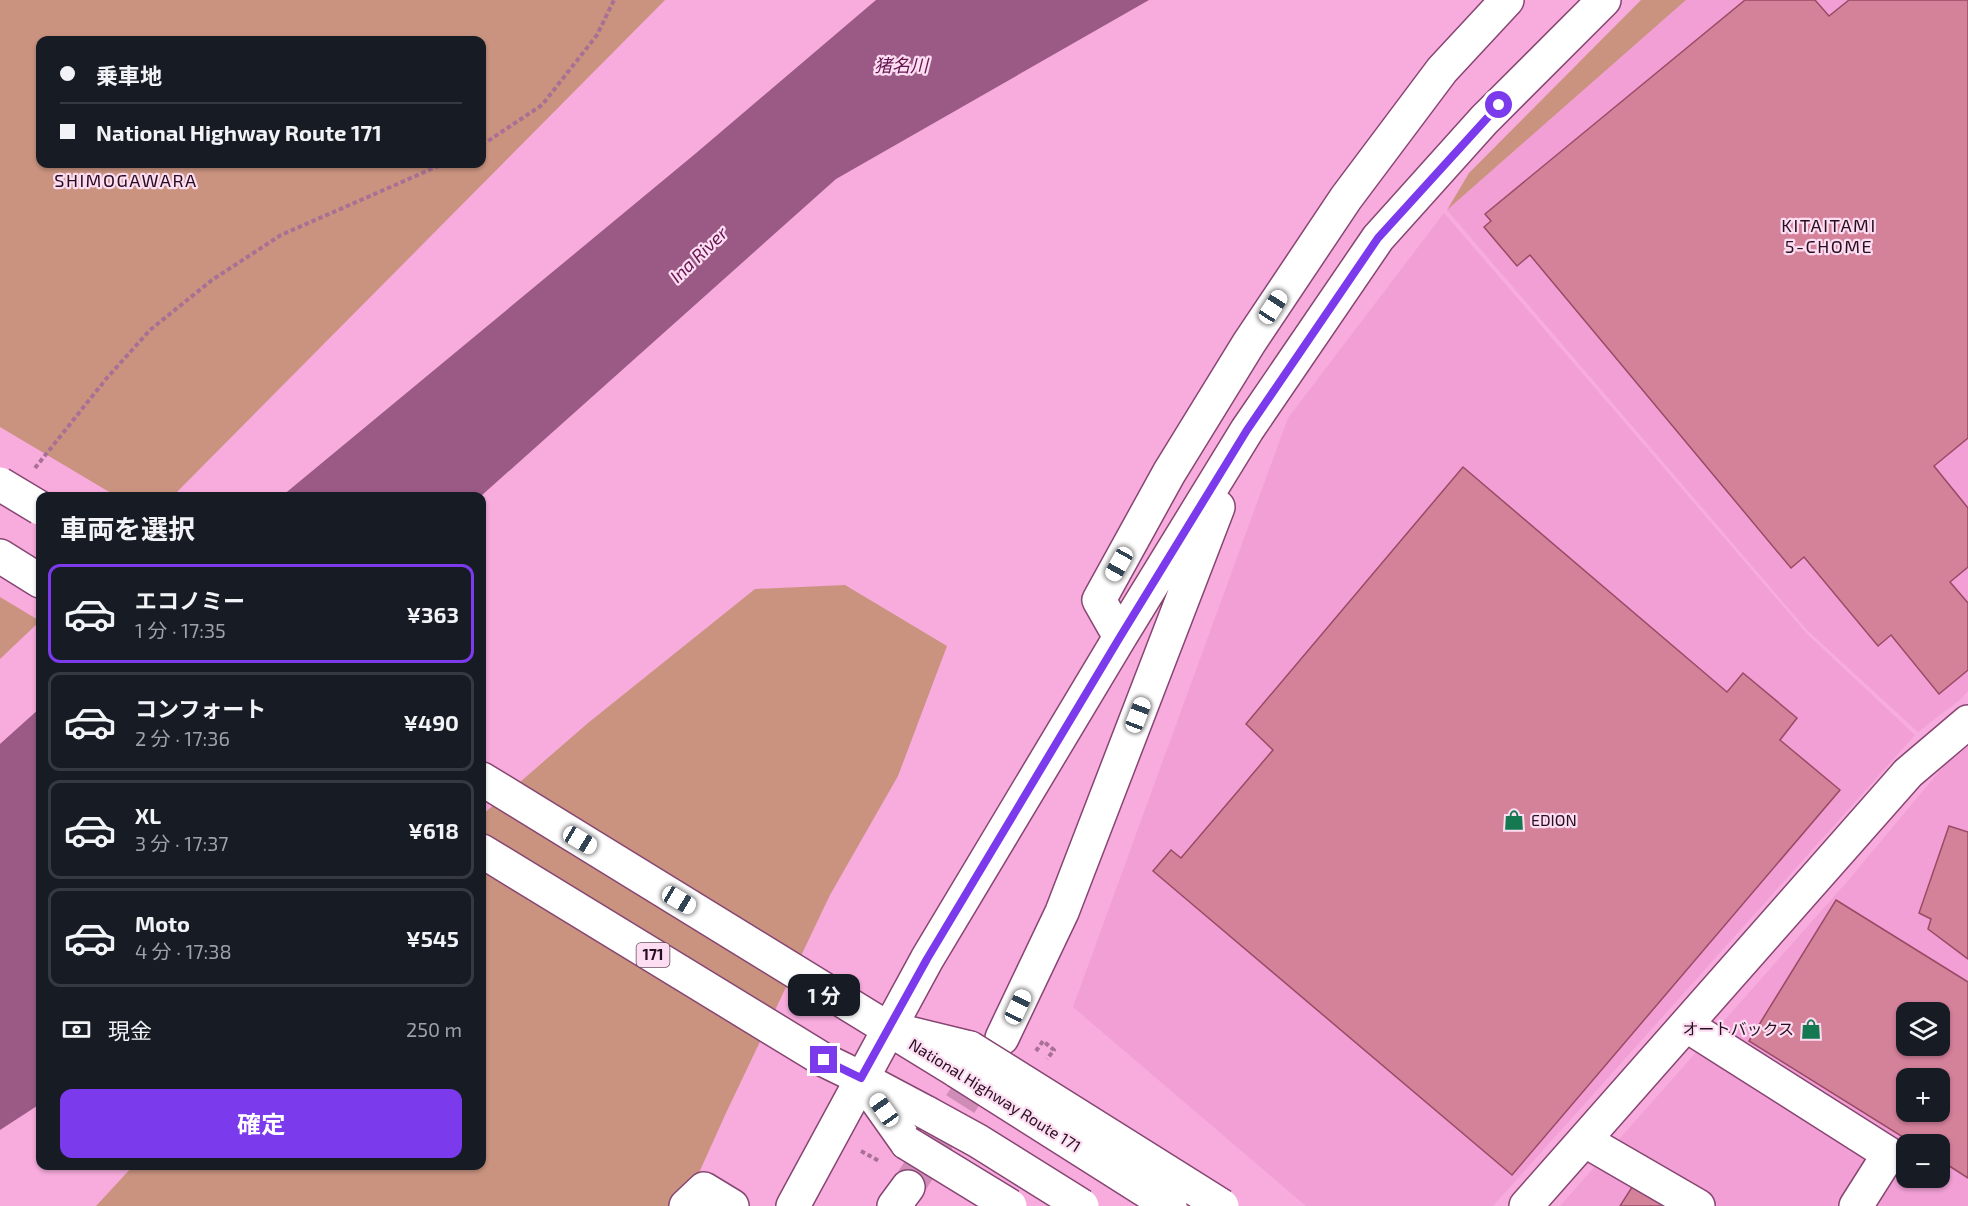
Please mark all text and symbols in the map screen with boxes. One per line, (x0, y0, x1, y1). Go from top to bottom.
water label: 猪名川 (874, 54, 930, 76)
text: 乗車地 (96, 62, 162, 88)
route start (1485, 91, 1512, 118)
text: National Highway Route 171 (96, 119, 382, 145)
district label: SHIMOGAWARA (54, 169, 198, 191)
district label: KITAITAMI 5-CHOME (1781, 214, 1877, 257)
water label: Ina River (665, 221, 732, 287)
car (1256, 287, 1290, 327)
text: 車両を選択 (60, 512, 195, 544)
car (1102, 544, 1136, 584)
icon: car (63, 587, 117, 641)
text: エコノミー (135, 587, 245, 613)
text: ¥363 (406, 601, 459, 627)
text: 1 分 · 17:35 (135, 618, 226, 642)
icon: car (63, 695, 117, 749)
text: コンフォート (135, 695, 266, 721)
car (1123, 695, 1153, 735)
text: ¥490 (404, 709, 459, 735)
text: 2 分 · 17:36 (135, 726, 230, 750)
text: XL (135, 802, 161, 828)
icon: car (63, 803, 117, 857)
shop icon: EDION (1502, 808, 1526, 832)
place label: EDION (1531, 810, 1577, 829)
text: ¥618 (408, 817, 459, 843)
car (560, 823, 600, 857)
text: 3 分 · 17:37 (135, 831, 229, 855)
car (659, 883, 699, 917)
text: Moto (135, 910, 190, 936)
icon: car (63, 911, 117, 965)
text: ¥545 (406, 925, 459, 951)
text: 4 分 · 17:38 (135, 939, 232, 963)
road number: 171 (636, 943, 670, 967)
callout: 1 分 (788, 973, 860, 1015)
text: 1 分 (808, 983, 840, 1007)
car (1002, 987, 1034, 1027)
map controls (1896, 1002, 1950, 1188)
button: layers (1896, 1002, 1950, 1056)
icon: cash (60, 1013, 93, 1046)
text: 現金 (108, 1017, 152, 1043)
text: 250 m (406, 1017, 462, 1041)
shop icon: オートバックス (1799, 1017, 1823, 1041)
place label: オートバックス (1682, 1019, 1794, 1038)
street label: National Highway Route 171 (906, 1034, 1085, 1155)
route end (810, 1046, 837, 1073)
button: + (1896, 1068, 1950, 1122)
button: 確定 (60, 1089, 462, 1158)
car (866, 1090, 902, 1130)
button: − (1896, 1134, 1950, 1188)

